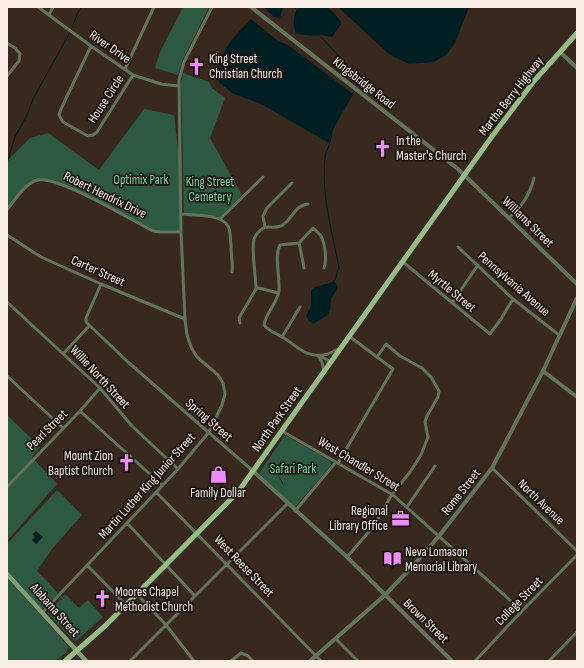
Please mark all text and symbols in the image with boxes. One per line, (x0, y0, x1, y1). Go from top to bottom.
street label: River Drive (86, 27, 134, 67)
place label: King Street Christian Church (209, 51, 282, 82)
street label: Martha Berry Highway (475, 53, 547, 139)
street label: Kingsbridge Road (330, 54, 398, 112)
church icon: King Street Christian Church (186, 56, 206, 76)
street label: House Circle (84, 72, 128, 126)
place label: In the Master's Church (396, 133, 467, 164)
church icon: In the Master's Church (373, 138, 393, 158)
street label: Robert Hendrix Drive (61, 168, 149, 222)
park label: Optimix Park (114, 172, 168, 188)
park label: King Street Cemetery (186, 174, 234, 205)
street label: Williams Street (499, 193, 557, 251)
street label: Pennsylvania Avenue (475, 248, 553, 320)
street label: Carter Street (69, 252, 127, 290)
street label: Myrtle Street (425, 266, 479, 316)
street label: Willie North Street (67, 342, 133, 412)
street label: North Park Street (249, 383, 305, 455)
street label: Spring Street (182, 395, 236, 445)
street label: Pearl Street (23, 406, 71, 454)
street label: Martin Luther King Junior Street (95, 430, 199, 542)
street label: West Chandler Street (315, 433, 403, 495)
place label: Mount Zion Baptist Church (48, 448, 113, 479)
church icon: Mount Zion Baptist Church (116, 453, 136, 473)
park label: Safari Park (270, 461, 316, 477)
shop icon: Family Dollar (208, 464, 228, 484)
street label: Rome Street (438, 466, 484, 518)
street label: North Avenue (514, 476, 568, 528)
place label: Family Dollar (190, 485, 246, 501)
place label: Regional Library Office (329, 503, 388, 534)
office icon: Regional Library Office (391, 508, 411, 528)
street label: West Reese Street (211, 532, 278, 600)
place label: Neva Lomason Memorial Library (405, 544, 477, 575)
library icon: Neva Lomason Memorial Library (382, 549, 402, 569)
street label: College Street (492, 573, 546, 629)
street label: Alabama Street (26, 579, 83, 640)
place label: Moores Chapel Methodist Church (115, 584, 193, 615)
church icon: Moores Chapel Methodist Church (92, 589, 112, 609)
street label: Brown Street (400, 595, 452, 647)

